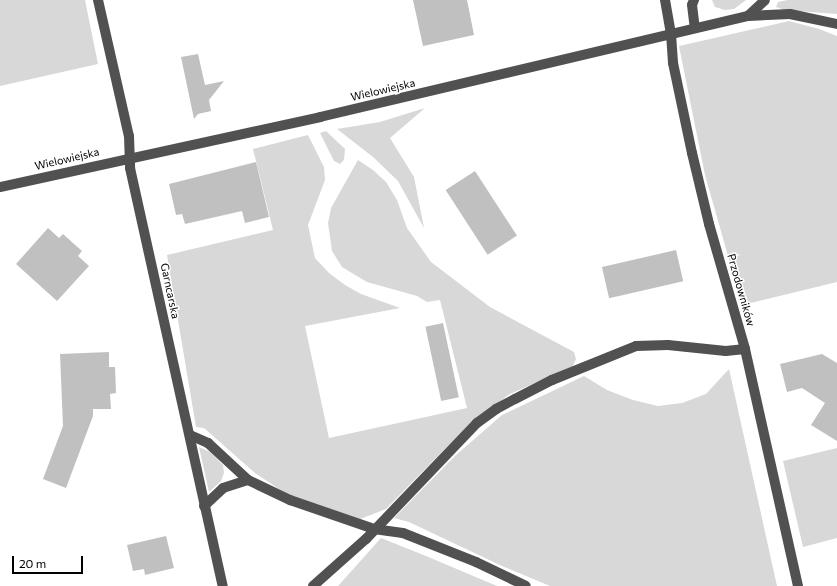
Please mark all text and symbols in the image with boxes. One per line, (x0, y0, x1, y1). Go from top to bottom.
street label: Wielowiejska (349, 76, 417, 104)
street label: Wielowiejska (33, 145, 101, 173)
street label: Przodowników (724, 252, 758, 328)
street label: Garncarska (158, 262, 182, 320)
scale bar (14, 548, 85, 574)
text: 20 m (19, 556, 46, 570)

